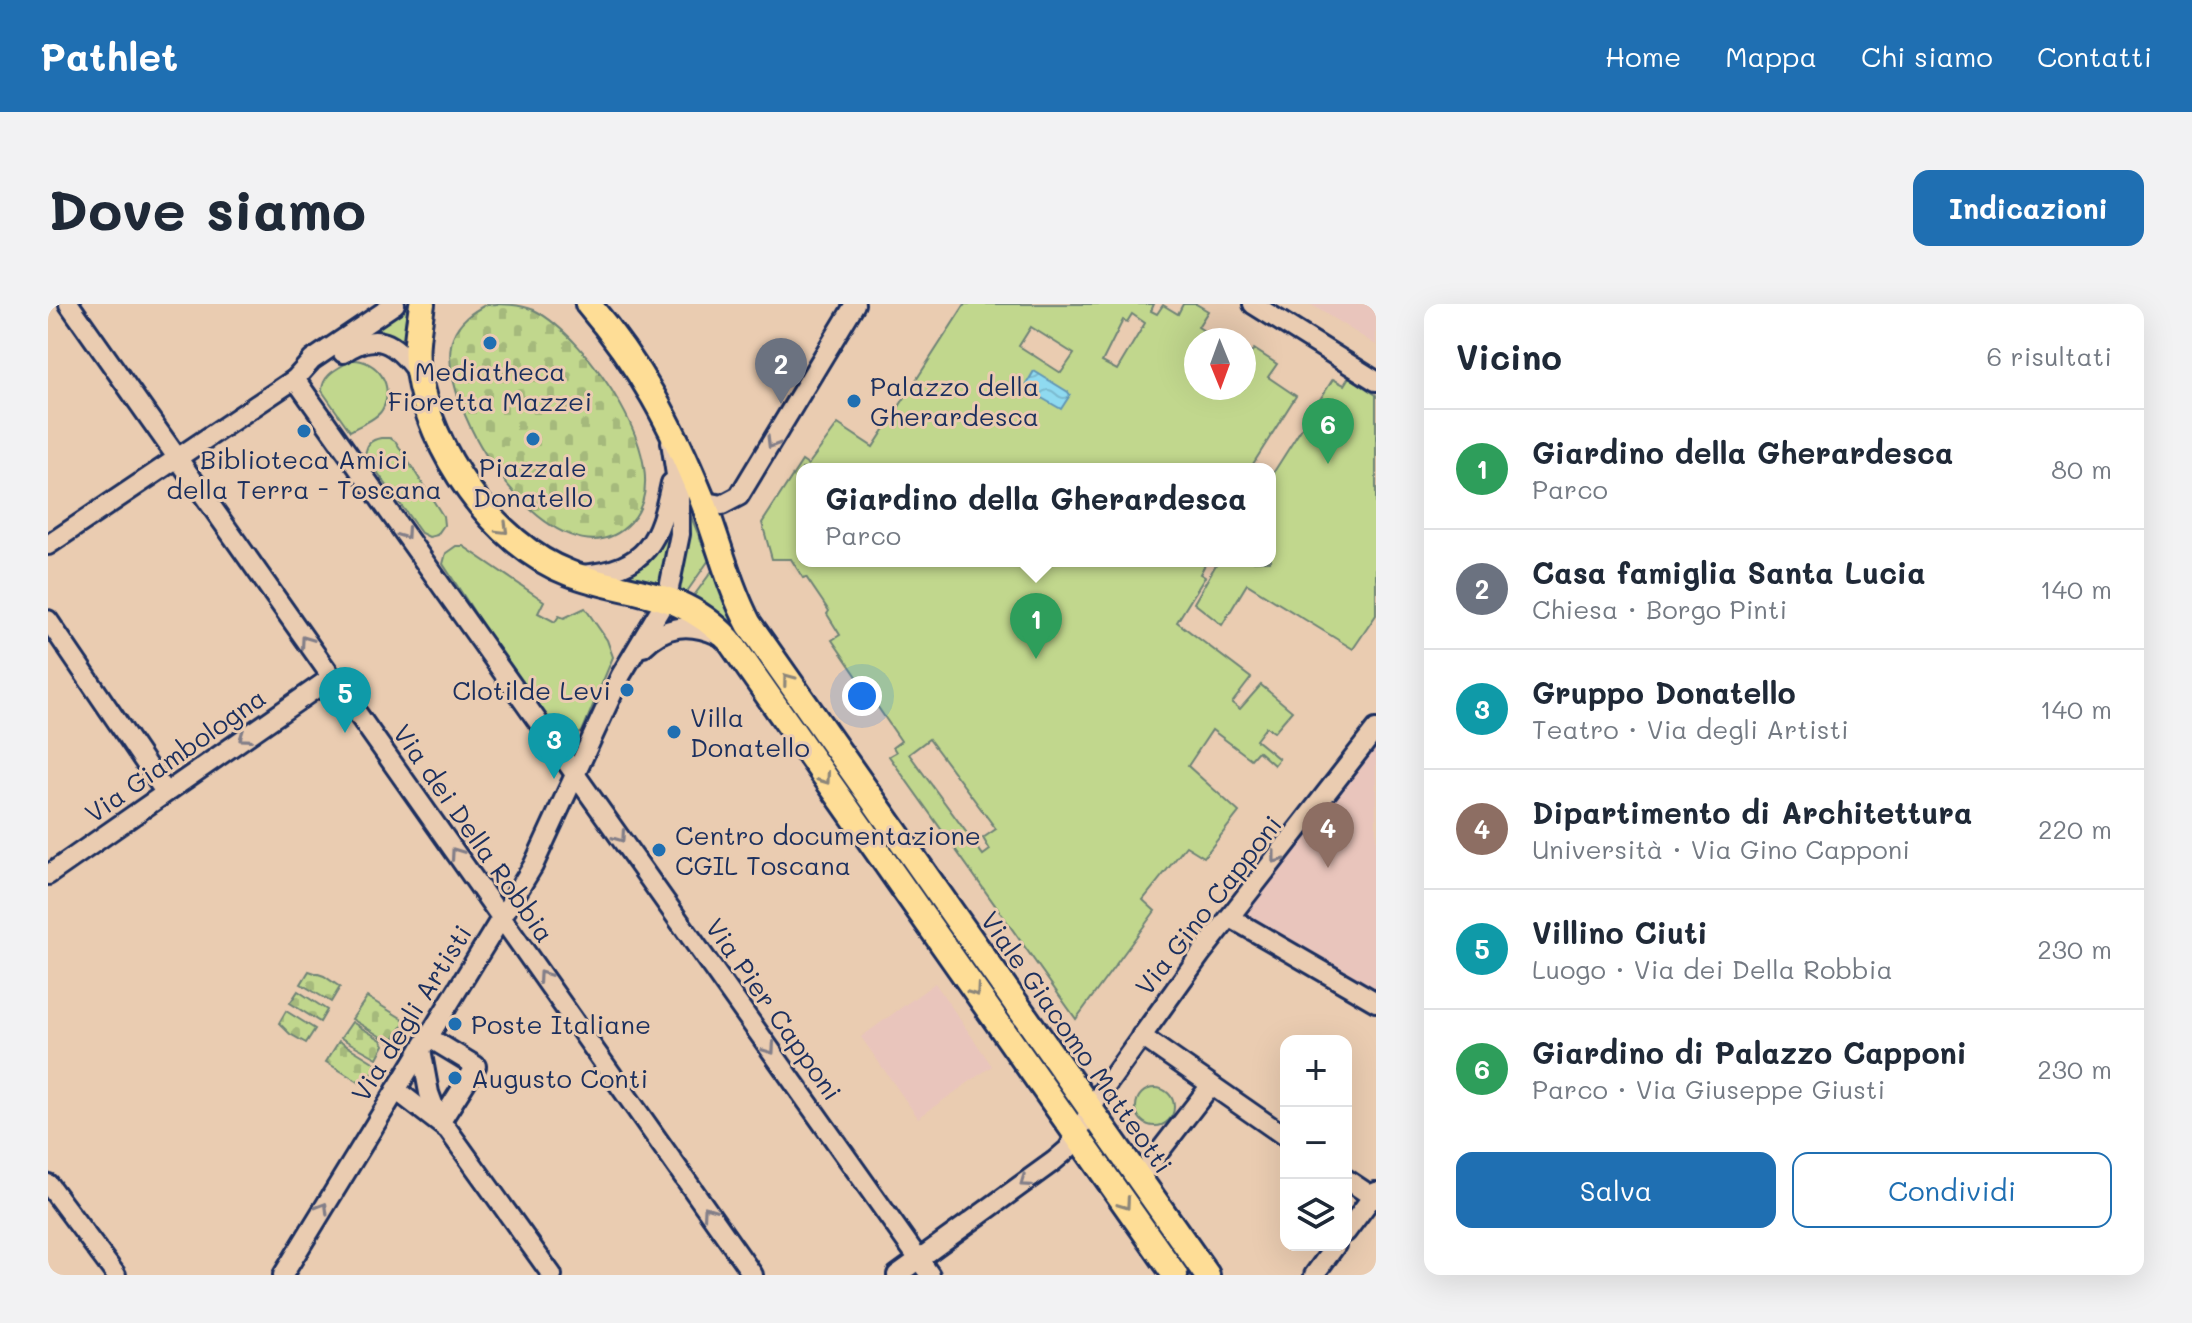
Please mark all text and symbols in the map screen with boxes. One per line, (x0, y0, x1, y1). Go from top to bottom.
text: Pathlet (40, 31, 178, 81)
text: Home (1605, 38, 1681, 74)
text: Mappa (1725, 38, 1817, 74)
text: Chi siamo (1861, 38, 1993, 74)
text: Contatti (2037, 38, 2152, 74)
button: Indicazioni (1913, 170, 2144, 246)
text: Dove siamo (48, 172, 366, 245)
north arrow (1184, 328, 1256, 400)
marker: Mediatheca Fioretta Mazzei (481, 334, 499, 352)
text: Vicino (1456, 334, 1562, 379)
pin: 2 (755, 338, 807, 404)
text: 6 risultati (1987, 339, 2112, 373)
place label: Mediatheca Fioretta Mazzei (388, 354, 592, 418)
place label: Palazzo della Gherardesca (870, 369, 1039, 433)
marker: Palazzo della Gherardesca (845, 392, 863, 410)
pin: 6 (1302, 398, 1354, 464)
marker: Biblioteca Amici della Terra - Toscana (295, 422, 313, 440)
marker: Piazzale Donatello (524, 430, 542, 448)
text: Giardino della Gherardesca (1532, 432, 1953, 472)
one-way arrow (766, 434, 781, 449)
place label: Biblioteca Amici della Terra - Toscana (166, 442, 442, 506)
place label: Piazzale Donatello (473, 450, 593, 514)
text: 1 (1476, 452, 1488, 486)
text: 80 m (2051, 452, 2112, 486)
popup (796, 463, 1276, 567)
text: Parco (1532, 472, 1608, 506)
text: Giardino della Gherardesca (825, 478, 1247, 518)
text: Parco (825, 518, 901, 552)
one-way arrow (494, 520, 508, 535)
one-way arrow (395, 525, 410, 539)
text: Casa famiglia Santa Lucia (1532, 552, 1926, 592)
text: 2 (1475, 572, 1489, 606)
text: 140 m (2040, 572, 2112, 606)
text: Chiesa · Borgo Pinti (1532, 592, 1787, 626)
pin: 1 (1010, 593, 1062, 659)
one-way arrow (301, 635, 316, 649)
pin: 5 (319, 667, 371, 733)
text: Gruppo Donatello (1532, 672, 1796, 712)
place label: Clotilde Levi (452, 673, 611, 707)
one-way arrow (783, 673, 797, 688)
your location (842, 676, 882, 716)
street label: Via Giambologna (78, 680, 272, 830)
marker: Clotilde Levi (618, 681, 636, 699)
text: 3 (1474, 692, 1490, 726)
text: 140 m (2040, 692, 2112, 726)
place label: Villa Donatello (690, 700, 810, 764)
text: Teatro · Via degli Artisti (1532, 712, 1849, 746)
pin: 3 (528, 713, 580, 779)
street label: Via dei Della Robbia (386, 717, 562, 949)
marker: Villa Donatello (665, 723, 683, 741)
one-way arrow (239, 727, 253, 742)
one-way arrow (815, 770, 830, 784)
text: Dipartimento di Architettura (1532, 792, 1972, 832)
pin: 4 (1302, 802, 1354, 868)
street label: Via Gino Capponi (1127, 808, 1289, 1002)
text: 4 (1474, 812, 1490, 846)
text: 220 m (2038, 812, 2112, 846)
place label: Centro documentazione CGIL Toscana (675, 818, 981, 882)
one-way arrow (610, 829, 625, 843)
text: Università · Via Gino Capponi (1532, 832, 1910, 866)
marker: Centro documentazione CGIL Toscana (650, 841, 668, 859)
one-way arrow (451, 848, 466, 862)
one-way arrow (1273, 849, 1287, 864)
street label: Viale Giacomo Matteotti (973, 904, 1181, 1180)
street label: Via Pier Capponi (698, 911, 850, 1107)
text: Villino Ciuti (1532, 912, 1708, 952)
street label: Via degli Artisti (343, 918, 479, 1108)
text: 5 (1474, 932, 1490, 966)
text: 230 m (2037, 932, 2112, 966)
text: Luogo · Via dei Della Robbia (1532, 952, 1893, 986)
one-way arrow (538, 970, 553, 984)
one-way arrow (965, 982, 980, 997)
place label: Poste Italiane (471, 1007, 651, 1041)
marker: Poste Italiane (446, 1015, 464, 1033)
text: Giardino di Palazzo Capponi (1532, 1032, 1967, 1072)
map controls (1280, 1035, 1352, 1251)
button: + (1280, 1035, 1352, 1107)
one-way arrow (761, 1041, 775, 1055)
text: 6 (1474, 1052, 1490, 1086)
text: 230 m (2037, 1052, 2112, 1086)
place label: Augusto Conti (471, 1061, 648, 1095)
marker: Augusto Conti (446, 1069, 464, 1087)
text: Parco · Via Giuseppe Giusti (1532, 1072, 1885, 1106)
button: − (1280, 1107, 1352, 1179)
button: Salva (1456, 1152, 1776, 1228)
button: Condividi (1792, 1152, 2112, 1228)
one-way arrow (1019, 1173, 1034, 1187)
button: layers (1280, 1179, 1352, 1251)
one-way arrow (1115, 1195, 1130, 1209)
one-way arrow (313, 1202, 329, 1217)
one-way arrow (703, 1206, 718, 1220)

